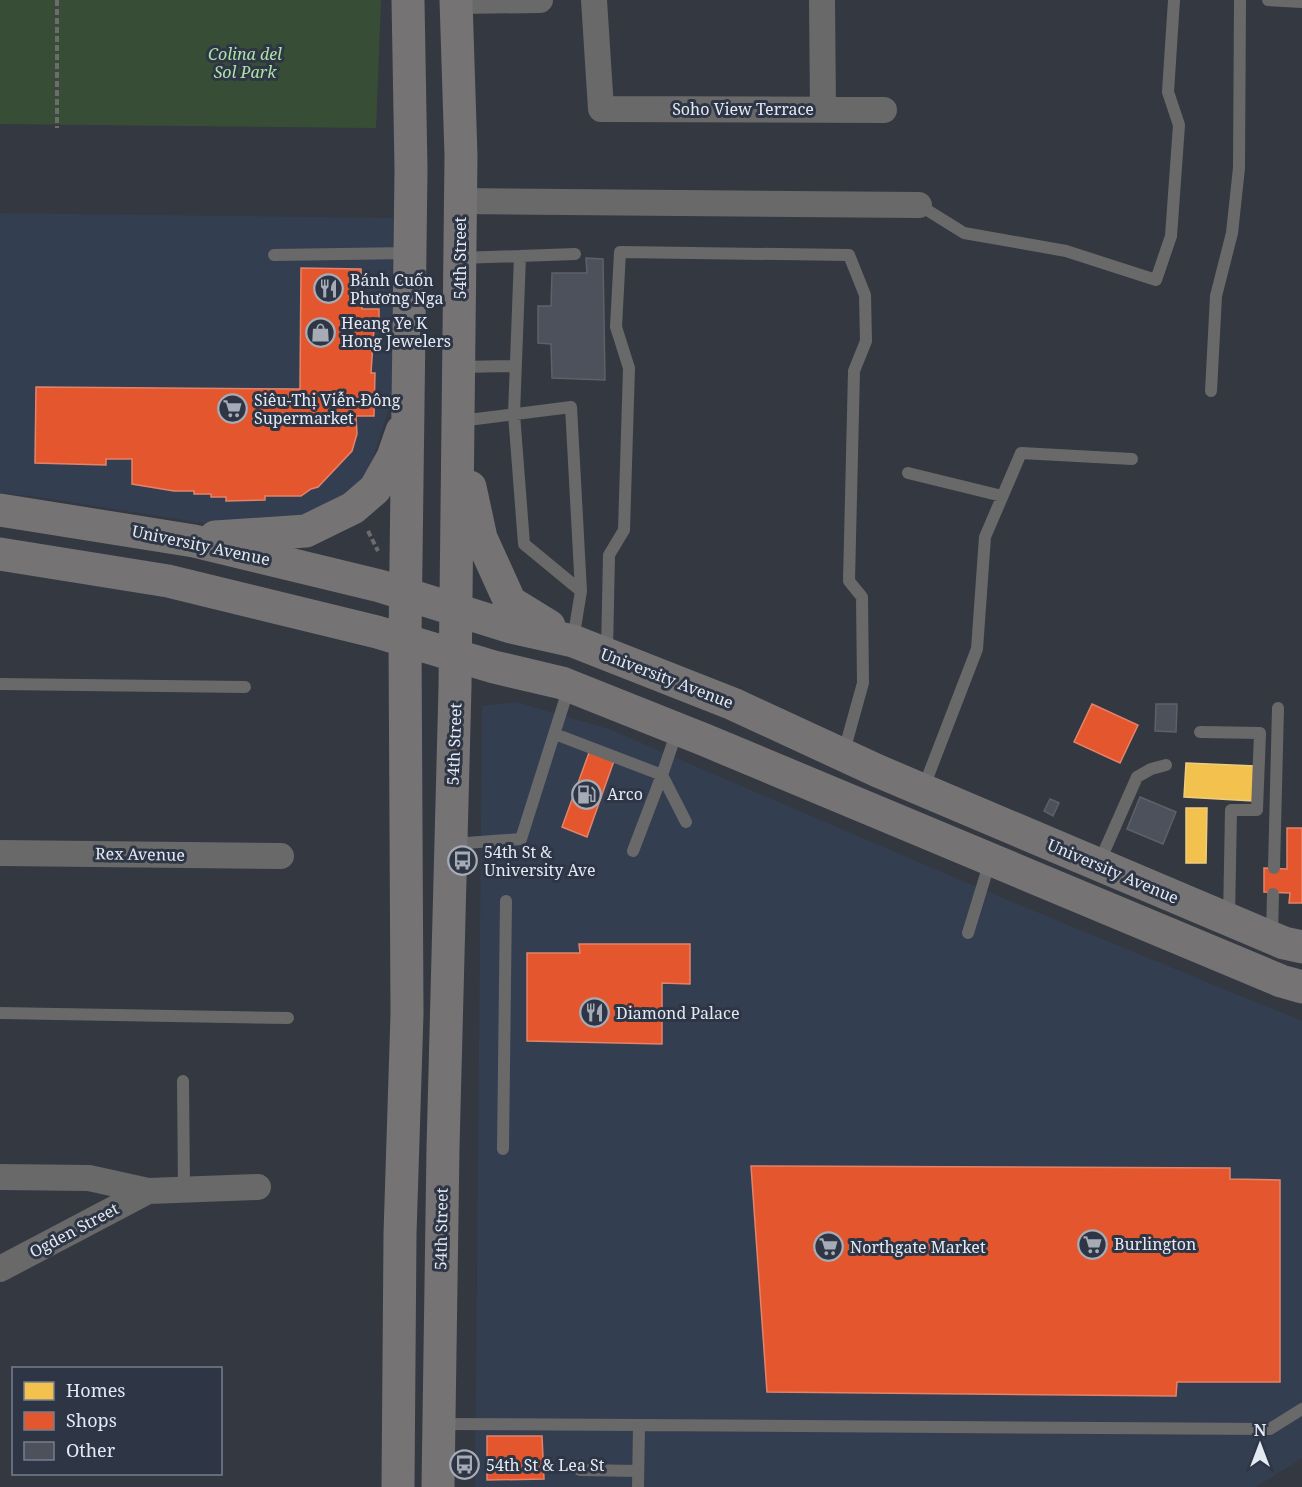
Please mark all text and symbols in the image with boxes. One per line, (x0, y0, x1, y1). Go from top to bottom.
park label: Colina del Sol Park (208, 43, 282, 83)
street label: Soho View Terrace (672, 98, 814, 120)
street label: 54th Street (449, 216, 471, 299)
place label: Bánh Cuốn Phương Nga (350, 269, 444, 309)
restaurant icon: Bánh Cuốn Phương Nga (313, 273, 345, 305)
place label: Heang Ye K Hong Jewelers (341, 312, 451, 352)
shop icon: Heang Ye K Hong Jewelers (304, 316, 336, 348)
place label: Siêu-Thị Viễn-Đông Supermarket (254, 389, 401, 429)
supermarket icon: Siêu-Thị Viễn-Đông Supermarket (217, 393, 249, 425)
street label: University Avenue (130, 520, 272, 570)
street label: University Avenue (597, 643, 737, 713)
street label: 54th Street (442, 702, 466, 786)
fuel station icon: Arco (570, 778, 602, 810)
place label: Arco (607, 783, 643, 805)
street label: University Avenue (1044, 833, 1182, 909)
place label: 54th St & University Ave (484, 841, 596, 881)
street label: Rex Avenue (95, 842, 185, 866)
bus stop icon: 54th St & University Ave (447, 845, 479, 877)
restaurant icon: Diamond Palace (579, 997, 611, 1029)
place label: Diamond Palace (616, 1002, 740, 1024)
street label: 54th Street (429, 1187, 453, 1270)
street label: Ogden Street (26, 1197, 123, 1263)
supermarket icon: Burlington (1077, 1228, 1109, 1260)
supermarket icon: Northgate Market (813, 1231, 845, 1263)
place label: Burlington (1114, 1233, 1196, 1255)
place label: Northgate Market (850, 1236, 986, 1258)
legend (12, 1367, 222, 1475)
text: Homes (66, 1378, 125, 1402)
text: Shops (66, 1408, 117, 1432)
north arrow (1230, 1415, 1290, 1475)
text: N (1254, 1419, 1267, 1441)
text: Other (66, 1438, 116, 1462)
bus stop icon: 54th St & Lea St (449, 1449, 481, 1481)
place label: 54th St & Lea St (486, 1454, 605, 1476)

